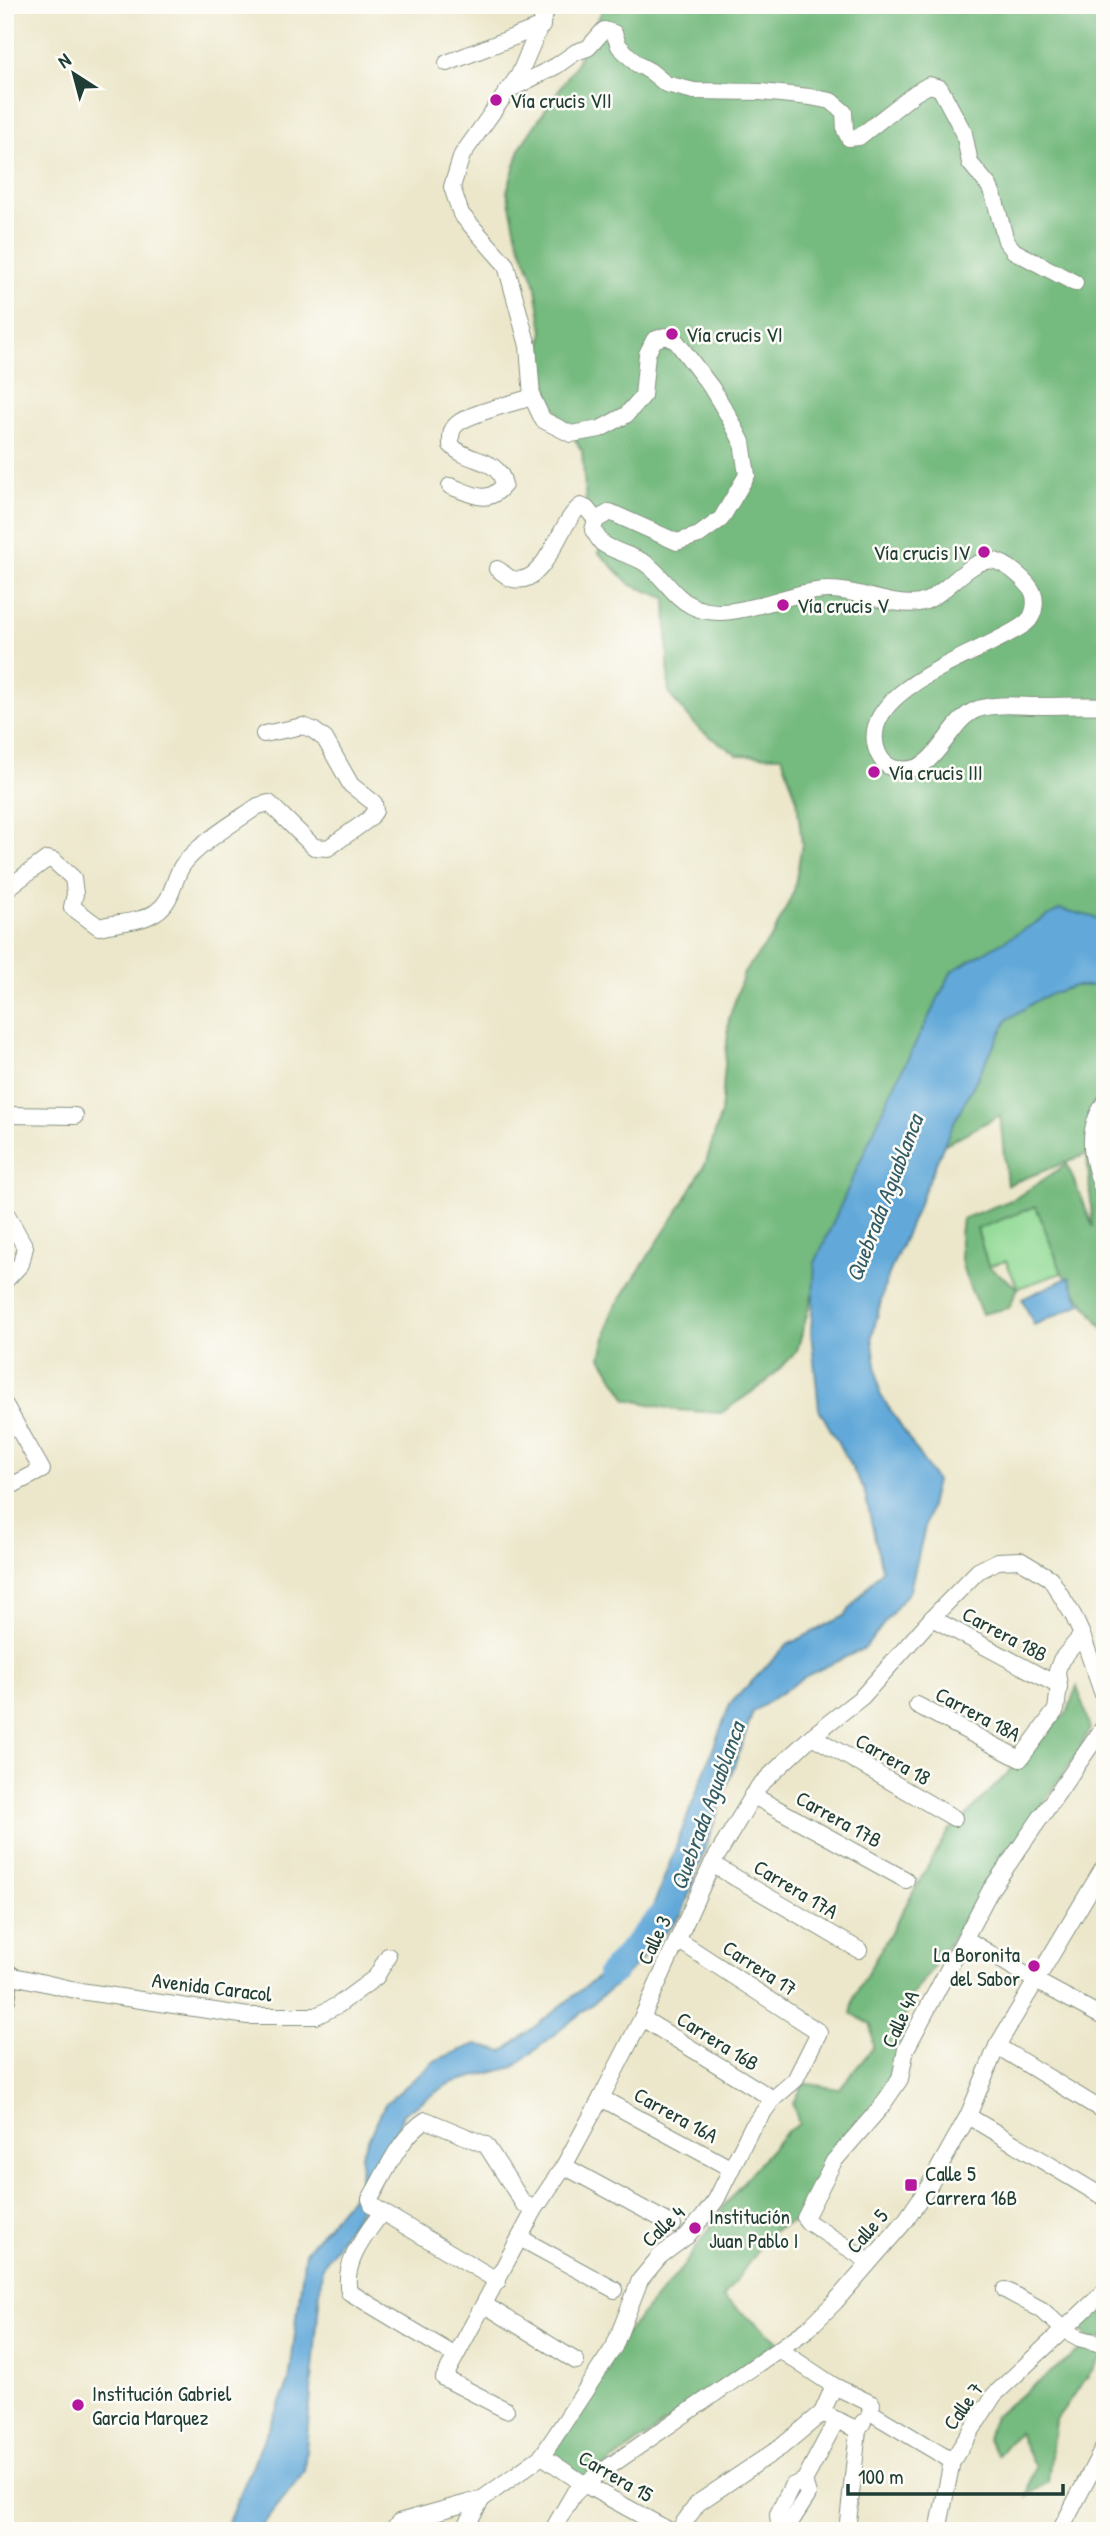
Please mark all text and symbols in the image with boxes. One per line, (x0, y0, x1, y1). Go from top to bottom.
north arrow (38, 38, 108, 108)
text: N (52, 47, 76, 74)
place label: Vía crucis VII (510, 86, 612, 115)
marker: Vía crucis VII (488, 92, 504, 108)
place label: Vía crucis VI (686, 320, 783, 349)
marker: Vía crucis VI (664, 326, 680, 342)
place label: Vía crucis IV (873, 538, 970, 567)
marker: Vía crucis IV (976, 544, 992, 560)
place label: Vía crucis V (797, 591, 889, 620)
marker: Vía crucis V (775, 597, 791, 613)
place label: Vía crucis III (888, 758, 983, 787)
marker: Vía crucis III (866, 764, 882, 780)
water label: Quebrada Aguablanca (838, 1108, 932, 1286)
street label: Carrera 18B (957, 1599, 1053, 1669)
street label: Carrera 18A (930, 1680, 1026, 1748)
water label: Quebrada Aguablanca (662, 1716, 753, 1895)
street label: Carrera 18 (850, 1726, 936, 1792)
street label: Carrera 17B (791, 1784, 887, 1854)
street label: Carrera 17A (748, 1852, 844, 1926)
street label: Calle 3 (630, 1911, 678, 1969)
street label: Carrera 17 (717, 1933, 803, 2003)
place label: La Boronita del Sabor (934, 1940, 1020, 1993)
marker: La Boronita del Sabor (1026, 1958, 1042, 1974)
street label: Avenida Caracol (150, 1965, 274, 2009)
street label: Calle 4A (874, 1986, 926, 2052)
street label: Carrera 16B (671, 2004, 765, 2078)
street label: Carrera 16A (629, 2080, 723, 2150)
place label: Calle 5 Carrera 16B (925, 2159, 1017, 2212)
marker: Calle 5 Carrera 16B (903, 2177, 919, 2193)
street label: Calle 4 (635, 2198, 691, 2254)
place label: Institución Juan Pablo I (709, 2202, 799, 2255)
street label: Calle 5 (839, 2202, 895, 2260)
marker: Institución Juan Pablo I (687, 2220, 703, 2236)
street label: Calle 7 (936, 2376, 990, 2436)
place label: Institución Gabriel Garcia Marquez (92, 2379, 232, 2432)
marker: Institución Gabriel Garcia Marquez (70, 2397, 86, 2413)
street label: Carrera 15 (573, 2443, 659, 2509)
scale bar (848, 2452, 1063, 2496)
text: 100 m (858, 2462, 904, 2491)

